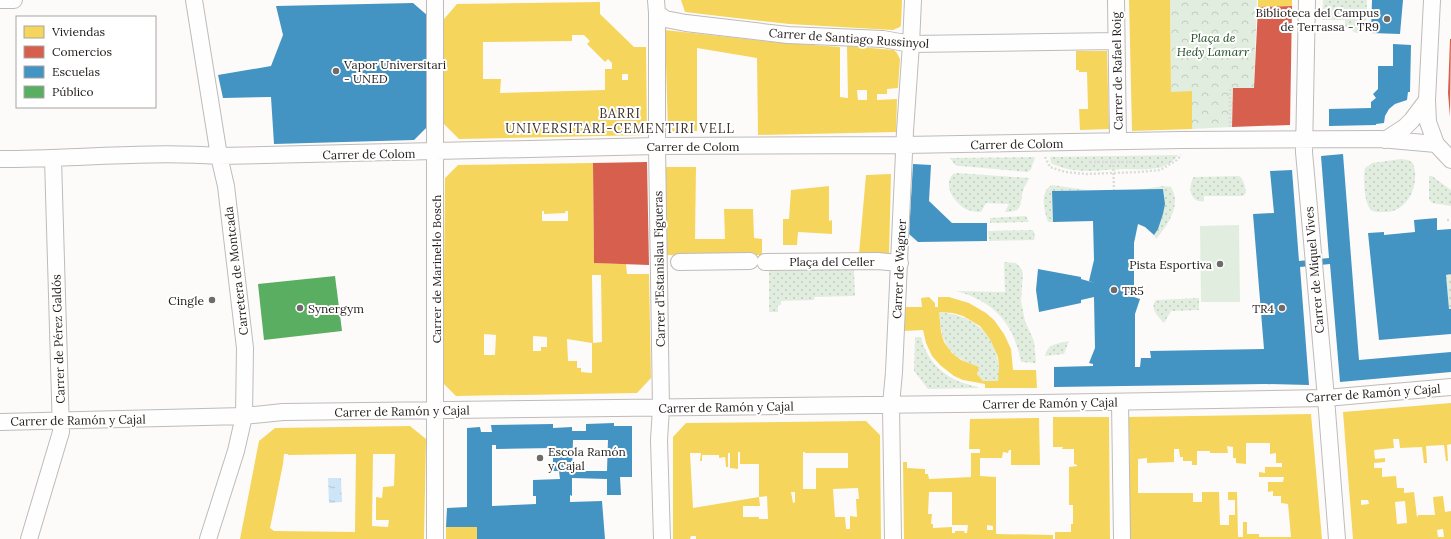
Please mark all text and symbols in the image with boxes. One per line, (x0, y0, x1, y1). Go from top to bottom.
place label: Biblioteca del Campus de Terrassa - TR9 (1256, 5, 1379, 34)
street label: Carrer de Rafael Roig (1108, 12, 1126, 130)
marker: Biblioteca del Campus de Terrassa - TR9 (1382, 14, 1392, 24)
legend (16, 16, 156, 108)
text: Viviendas (51, 24, 106, 39)
street label: Carrer de Santiago Russinyol (768, 25, 930, 51)
park label: Plaça de Hedy Lamarr (1177, 30, 1250, 59)
text: Comercios (52, 44, 113, 59)
place label: Vapor Universitari - UNED (343, 57, 446, 86)
text: Escuelas (52, 64, 101, 79)
marker: Vapor Universitari - UNED (331, 66, 341, 76)
text: Público (52, 84, 93, 99)
district label: BARRI UNIVERSITARI-CEMENTIRI VELL (505, 105, 735, 137)
street label: Carrer de Colom (970, 136, 1064, 152)
street label: Carrer de Colom (646, 139, 740, 154)
street label: Carrer de Colom (322, 146, 416, 162)
street label: Carrer d'Estanislau Figueras (650, 190, 668, 347)
street label: Carrer de Marinel·lo Bosch (429, 195, 444, 343)
street label: Carretera de Montcada (221, 206, 251, 336)
street label: Carrer de Miquel Vives (1301, 206, 1327, 334)
street label: Carrer de Wagner (889, 218, 909, 319)
street label: Plaça del Celler (789, 254, 876, 269)
place label: Pista Esportiva (1129, 257, 1212, 272)
marker: Pista Esportiva (1215, 259, 1225, 269)
street label: Carrer de Pérez Galdós (48, 274, 68, 404)
place label: TR5 (1122, 283, 1144, 298)
marker: TR5 (1109, 285, 1119, 295)
place label: Cingle (168, 293, 204, 308)
marker: Cingle (207, 295, 217, 305)
place label: Synergym (308, 301, 364, 316)
place label: TR4 (1252, 301, 1274, 316)
marker: Synergym (295, 303, 305, 313)
marker: TR4 (1277, 303, 1287, 313)
street label: Carrer de Ramón y Cajal (1305, 381, 1441, 405)
street label: Carrer de Ramón y Cajal (982, 394, 1118, 412)
street label: Carrer de Ramón y Cajal (658, 398, 794, 416)
street label: Carrer de Ramón y Cajal (334, 402, 470, 420)
street label: Carrer de Ramón y Cajal (10, 411, 146, 429)
place label: Escola Ramón y Cajal (548, 444, 626, 473)
marker: Escola Ramón y Cajal (535, 453, 545, 463)

